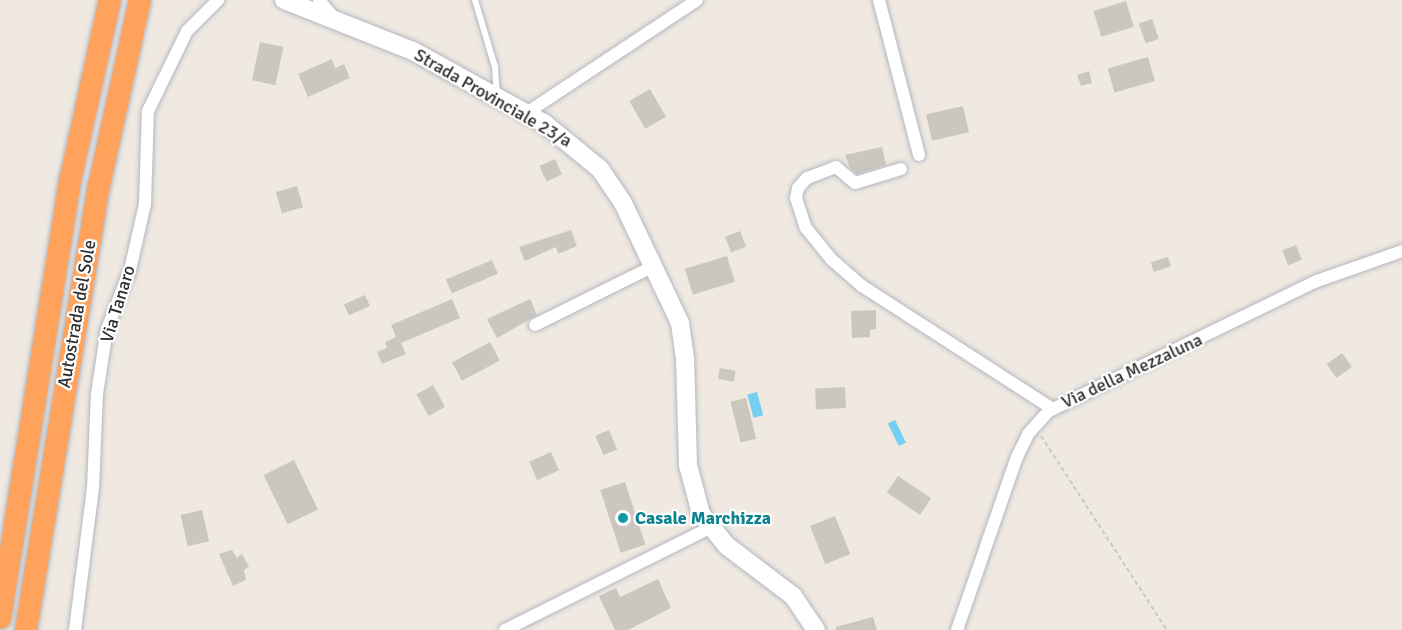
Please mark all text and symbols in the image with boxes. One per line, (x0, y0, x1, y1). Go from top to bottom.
street label: Strada Provinciale 23/a (410, 44, 576, 152)
street label: Autostrada del Sole (53, 238, 101, 390)
street label: Via Tanaro (96, 263, 140, 345)
street label: Via della Mezzaluna (1058, 329, 1206, 413)
place label: Casale Marchizza (635, 507, 771, 529)
marker: Casale Marchizza (616, 511, 630, 525)

